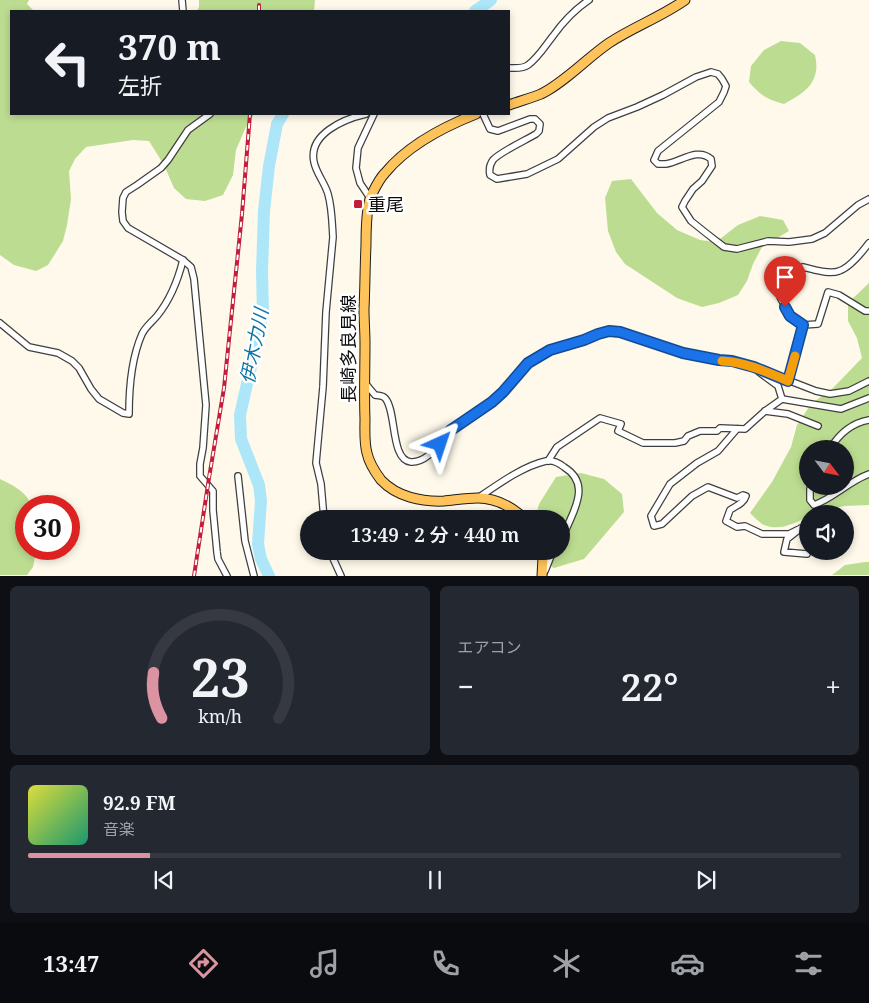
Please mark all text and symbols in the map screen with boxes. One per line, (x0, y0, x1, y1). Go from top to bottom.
text: 370 m (118, 23, 221, 70)
icon: left (35, 30, 100, 95)
text: 左折 (118, 70, 162, 100)
place label: 重尾 (368, 192, 404, 216)
marker: 重尾 (352, 198, 364, 210)
pin (764, 256, 806, 307)
icon: arrive (771, 263, 799, 291)
street label: 長崎多良見線 (336, 295, 360, 403)
water label: 伊木力川 (234, 304, 274, 386)
position arrow (413, 417, 465, 469)
north arrow (799, 440, 854, 495)
map controls (799, 440, 854, 560)
speed limit sign: 30 (15, 495, 80, 560)
button: sound (799, 505, 854, 560)
text: 13:49 · 2 分 · 440 m (351, 522, 519, 548)
text: エアコン (458, 636, 522, 658)
text: 23 (190, 641, 249, 712)
text: 22° (621, 660, 679, 712)
text: − (458, 667, 474, 705)
text: + (825, 667, 841, 705)
text: km/h (198, 704, 242, 728)
text: 92.9 FM (103, 790, 176, 816)
text: 音楽 (103, 818, 135, 840)
icon: previous (150, 866, 178, 894)
icon: pause (421, 866, 449, 894)
icon: next (692, 866, 720, 894)
icon: directions (186, 946, 221, 981)
icon: music (307, 946, 342, 981)
icon: phone (428, 946, 463, 981)
icon: climate (549, 946, 584, 981)
icon: car (670, 946, 705, 981)
icon: filters (791, 946, 826, 981)
text: 13:47 (43, 948, 99, 978)

